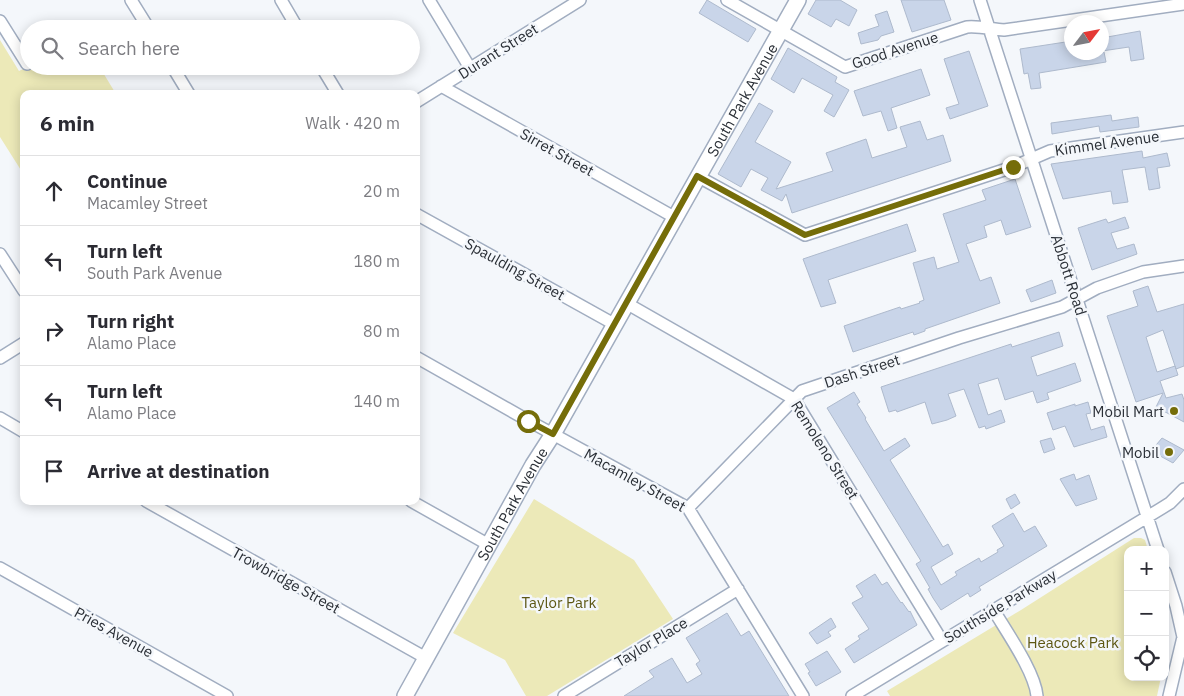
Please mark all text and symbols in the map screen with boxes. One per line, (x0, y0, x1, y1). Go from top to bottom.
north arrow (1064, 15, 1109, 60)
street label: Durant Street (455, 19, 541, 83)
search box (20, 20, 420, 75)
street label: Good Avenue (849, 27, 941, 73)
icon: search (38, 34, 66, 62)
text: Search here (78, 36, 180, 60)
street label: South Park Avenue (702, 40, 781, 160)
text: 6 min (40, 109, 95, 137)
text: Walk · 420 m (305, 113, 400, 133)
street label: Sirret Street (517, 124, 597, 180)
street label: Kimmel Avenue (1053, 126, 1161, 160)
route end (1002, 156, 1025, 179)
text: Continue (87, 169, 167, 193)
icon: ahead (40, 177, 68, 205)
text: 20 m (363, 181, 400, 201)
text: Macamley Street (87, 193, 208, 213)
street label: Abbott Road (1047, 232, 1091, 318)
street label: Spaulding Street (462, 234, 568, 304)
text: Turn left (87, 239, 163, 263)
icon: left (40, 247, 68, 275)
text: 180 m (353, 251, 400, 271)
text: South Park Avenue (87, 263, 222, 283)
text: Turn right (87, 309, 174, 333)
icon: right (40, 317, 68, 345)
text: 80 m (363, 321, 400, 341)
text: Alamo Place (87, 333, 176, 353)
street label: Dash Street (822, 350, 902, 392)
text: Turn left (87, 379, 163, 403)
icon: left (40, 387, 68, 415)
text: 140 m (353, 391, 400, 411)
street label: Remoleno Street (787, 397, 863, 503)
place label: Mobil Mart (1092, 402, 1164, 421)
text: Alamo Place (87, 403, 176, 423)
marker: Mobil Mart (1168, 405, 1180, 417)
route start (517, 410, 540, 433)
place label: Mobil (1122, 443, 1159, 462)
street label: South Park Avenue (473, 444, 552, 564)
street label: Macamley Street (581, 444, 689, 516)
marker: Mobil (1163, 446, 1175, 458)
icon: arrive (40, 457, 68, 485)
text: Arrive at destination (87, 459, 270, 483)
street label: Trowbridge Street (229, 542, 343, 618)
map controls (1124, 546, 1169, 681)
button: + (1124, 546, 1169, 591)
street label: Southside Parkway (940, 565, 1060, 647)
button: − (1124, 591, 1169, 636)
park label: Taylor Park (522, 593, 597, 612)
street label: Pries Avenue (71, 603, 157, 661)
street label: Taylor Place (611, 613, 691, 671)
park label: Heacock Park (1027, 633, 1119, 652)
button: locate (1124, 636, 1169, 681)

